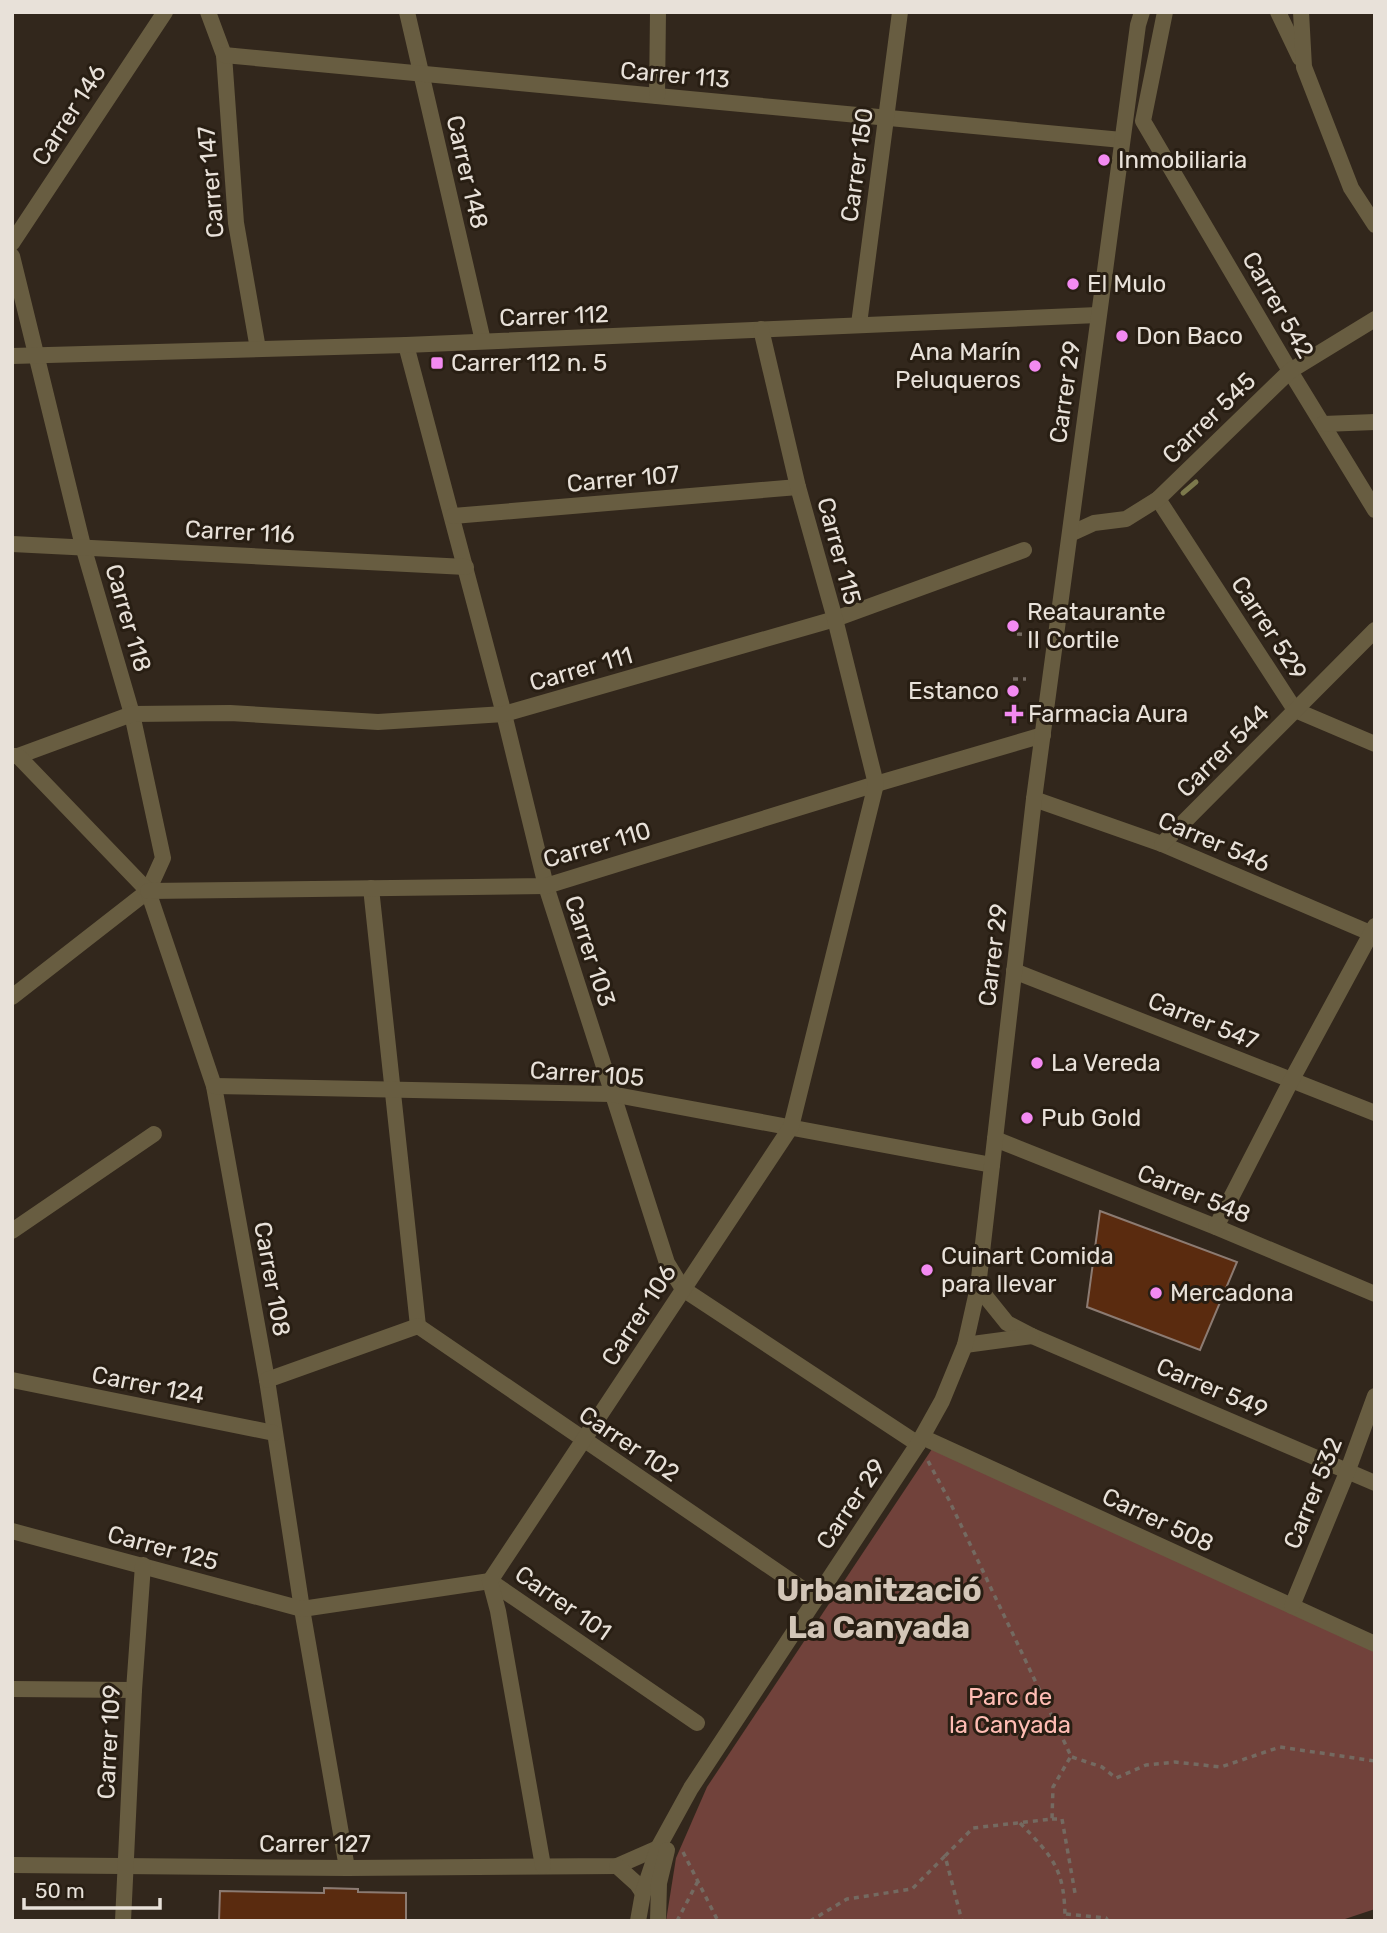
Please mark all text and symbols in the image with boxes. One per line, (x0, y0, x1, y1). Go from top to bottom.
street label: Carrer 113 (619, 56, 731, 94)
street label: Carrer 146 (26, 59, 112, 171)
street label: Carrer 150 (835, 106, 879, 224)
street label: Carrer 148 (440, 113, 494, 231)
street label: Carrer 147 (192, 125, 230, 239)
place label: Inmobiliaria (1118, 146, 1247, 174)
marker: Inmobiliaria (1096, 152, 1112, 168)
street label: Carrer 542 (1236, 247, 1320, 363)
place label: El Mulo (1087, 270, 1166, 298)
marker: El Mulo (1065, 276, 1081, 292)
street label: Carrer 112 (499, 300, 609, 332)
place label: Don Baco (1136, 322, 1243, 350)
marker: Don Baco (1114, 328, 1130, 344)
place label: Ana Marín Peluqueros (895, 338, 1021, 394)
street label: Carrer 29 (1044, 339, 1086, 445)
place label: Carrer 112 n. 5 (451, 349, 607, 377)
marker: Carrer 112 n. 5 (429, 355, 445, 371)
marker: Ana Marín Peluqueros (1027, 358, 1043, 374)
street label: Carrer 545 (1157, 367, 1261, 469)
street label: Carrer 107 (566, 460, 680, 498)
street label: Carrer 115 (811, 494, 867, 608)
street label: Carrer 116 (184, 515, 296, 549)
street label: Carrer 118 (99, 561, 157, 675)
street label: Carrer 529 (1225, 571, 1313, 685)
place label: Reataurante II Cortile (1027, 598, 1166, 654)
marker: Reataurante II Cortile (1005, 618, 1021, 634)
street label: Carrer 111 (526, 641, 636, 697)
place label: Estanco (908, 677, 999, 705)
marker: Estanco (1005, 683, 1021, 699)
street label: Carrer 544 (1171, 699, 1275, 803)
place label: Farmacia Aura (1028, 700, 1188, 728)
marker: Farmacia Aura (1006, 706, 1022, 722)
street label: Carrer 546 (1154, 806, 1274, 878)
street label: Carrer 110 (540, 816, 654, 874)
street label: Carrer 103 (559, 892, 621, 1010)
street label: Carrer 29 (973, 902, 1013, 1008)
street label: Carrer 547 (1144, 986, 1262, 1056)
place label: La Vereda (1051, 1049, 1161, 1077)
marker: La Vereda (1029, 1055, 1045, 1071)
street label: Carrer 105 (529, 1056, 645, 1092)
place label: Pub Gold (1041, 1104, 1141, 1132)
marker: Pub Gold (1019, 1110, 1035, 1126)
street label: Carrer 548 (1133, 1159, 1255, 1229)
street label: Carrer 108 (248, 1219, 296, 1339)
place label: Cuinart Comida para llevar (941, 1242, 1114, 1298)
street label: Carrer 106 (596, 1259, 682, 1371)
marker: Cuinart Comida para llevar (919, 1262, 935, 1278)
place label: Mercadona (1170, 1279, 1294, 1307)
marker: Mercadona (1148, 1285, 1164, 1301)
street label: Carrer 549 (1152, 1352, 1272, 1424)
street label: Carrer 124 (89, 1360, 207, 1410)
street label: Carrer 102 (574, 1400, 684, 1488)
street label: Carrer 532 (1278, 1433, 1348, 1553)
street label: Carrer 29 (810, 1453, 892, 1555)
street label: Carrer 508 (1098, 1482, 1218, 1558)
street label: Carrer 125 (104, 1520, 222, 1576)
street label: Carrer 101 (510, 1560, 616, 1646)
district label: Urbanització La Canyada (776, 1571, 982, 1646)
park label: Parc de la Canyada (949, 1683, 1071, 1739)
street label: Carrer 109 (92, 1684, 126, 1800)
street label: Carrer 127 (259, 1830, 371, 1858)
scale bar (24, 1867, 161, 1911)
text: 50 m (35, 1878, 85, 1903)

